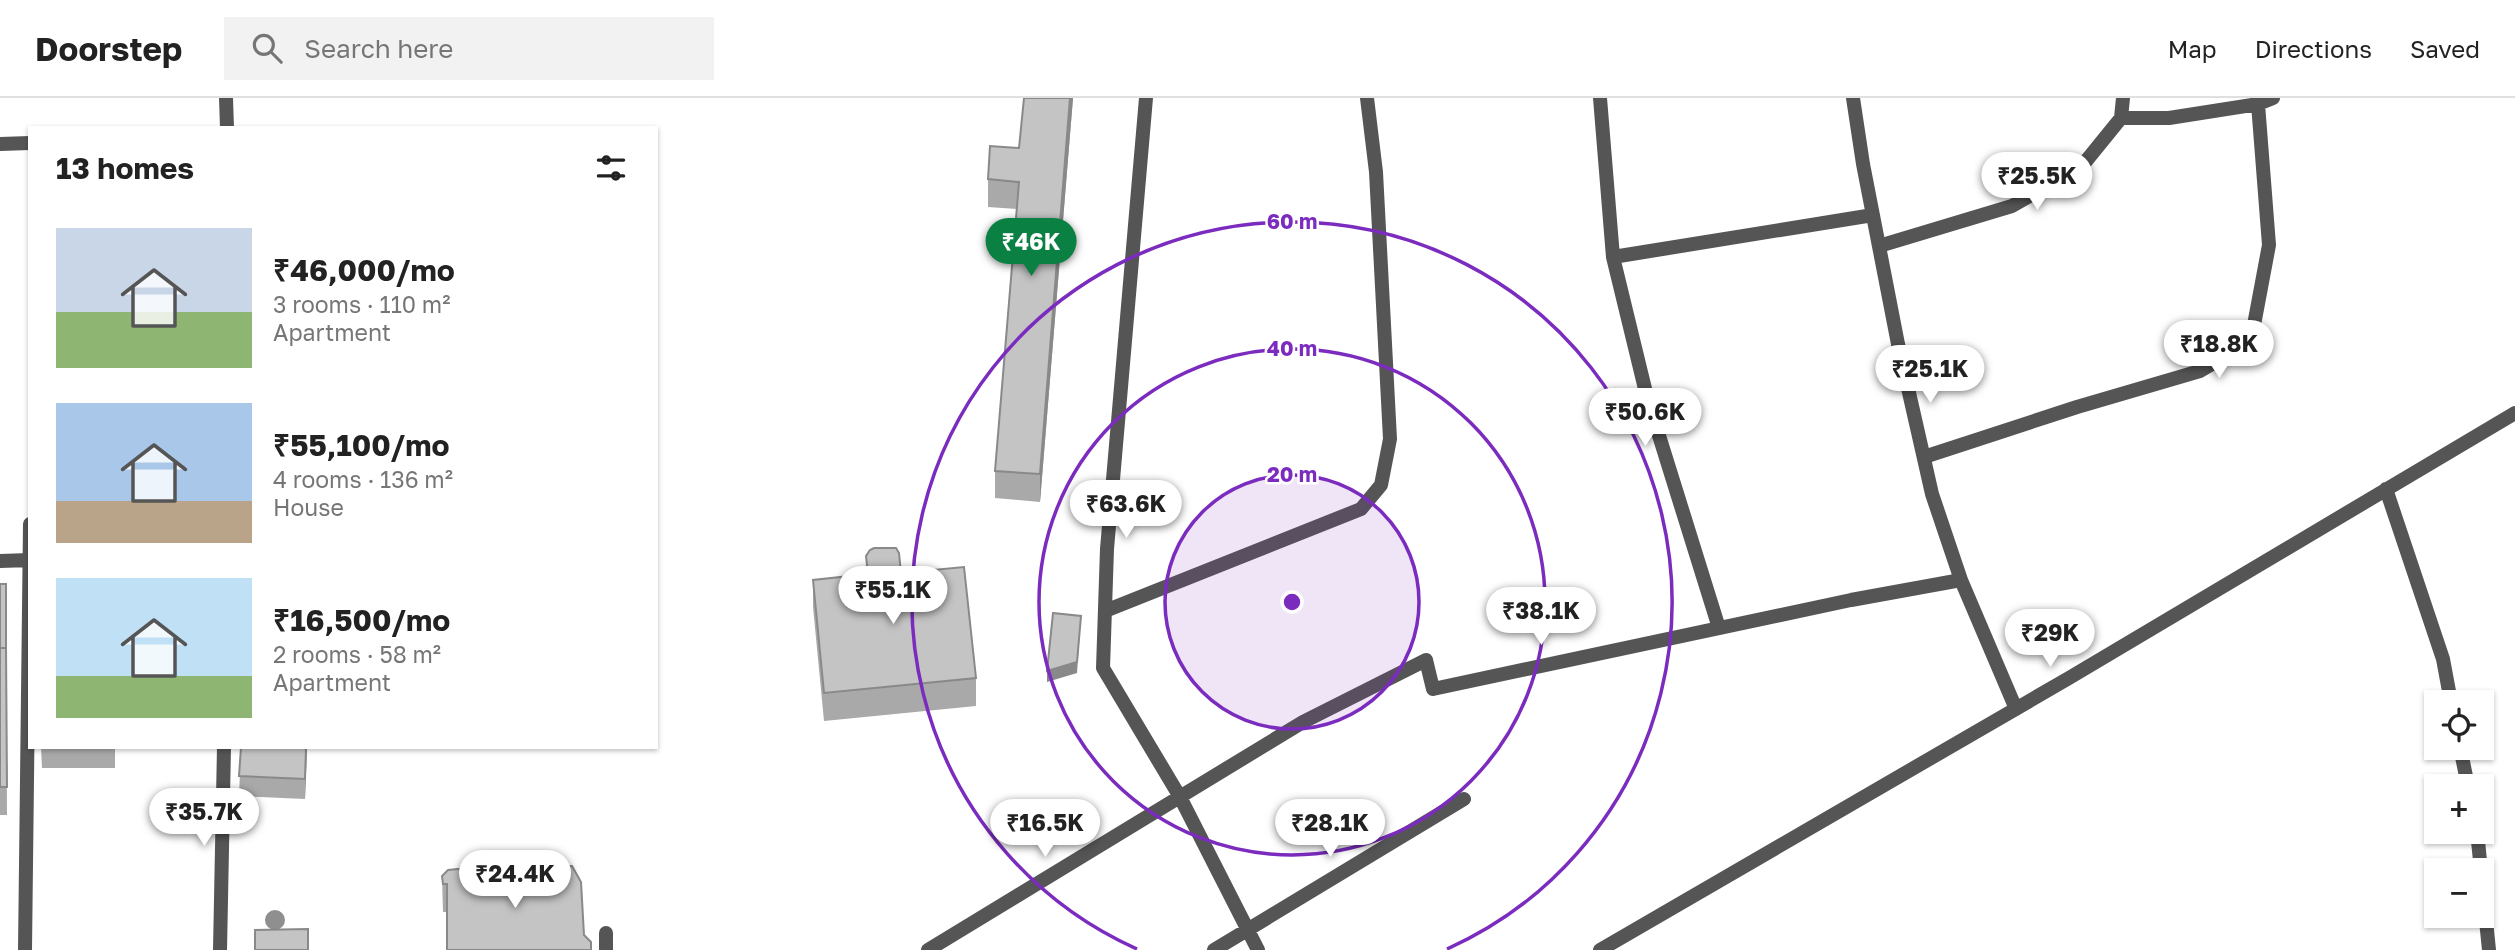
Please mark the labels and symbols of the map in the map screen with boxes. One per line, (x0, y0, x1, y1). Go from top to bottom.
pin: ₹25.5K (1980, 152, 2094, 212)
text: 60 m (1267, 208, 1317, 234)
pin: ₹46K (990, 218, 1072, 278)
pin: ₹18.8K (2162, 320, 2276, 380)
text: 40 m (1267, 335, 1317, 361)
pin: ₹25.1K (1873, 345, 1987, 405)
pin: ₹50.6K (1588, 388, 1702, 448)
text: 20 m (1267, 461, 1317, 487)
pin: ₹63.6K (1069, 480, 1183, 540)
pin: ₹55.1K (836, 566, 950, 626)
pin: ₹38.1K (1484, 588, 1598, 647)
centre of rings (1280, 590, 1304, 614)
pin: ₹29K (2009, 610, 2091, 669)
pin: ₹35.7K (147, 788, 261, 848)
pin: ₹16.5K (988, 800, 1102, 859)
pin: ₹28.1K (1273, 800, 1387, 859)
pin: ₹24.4K (458, 850, 572, 910)

